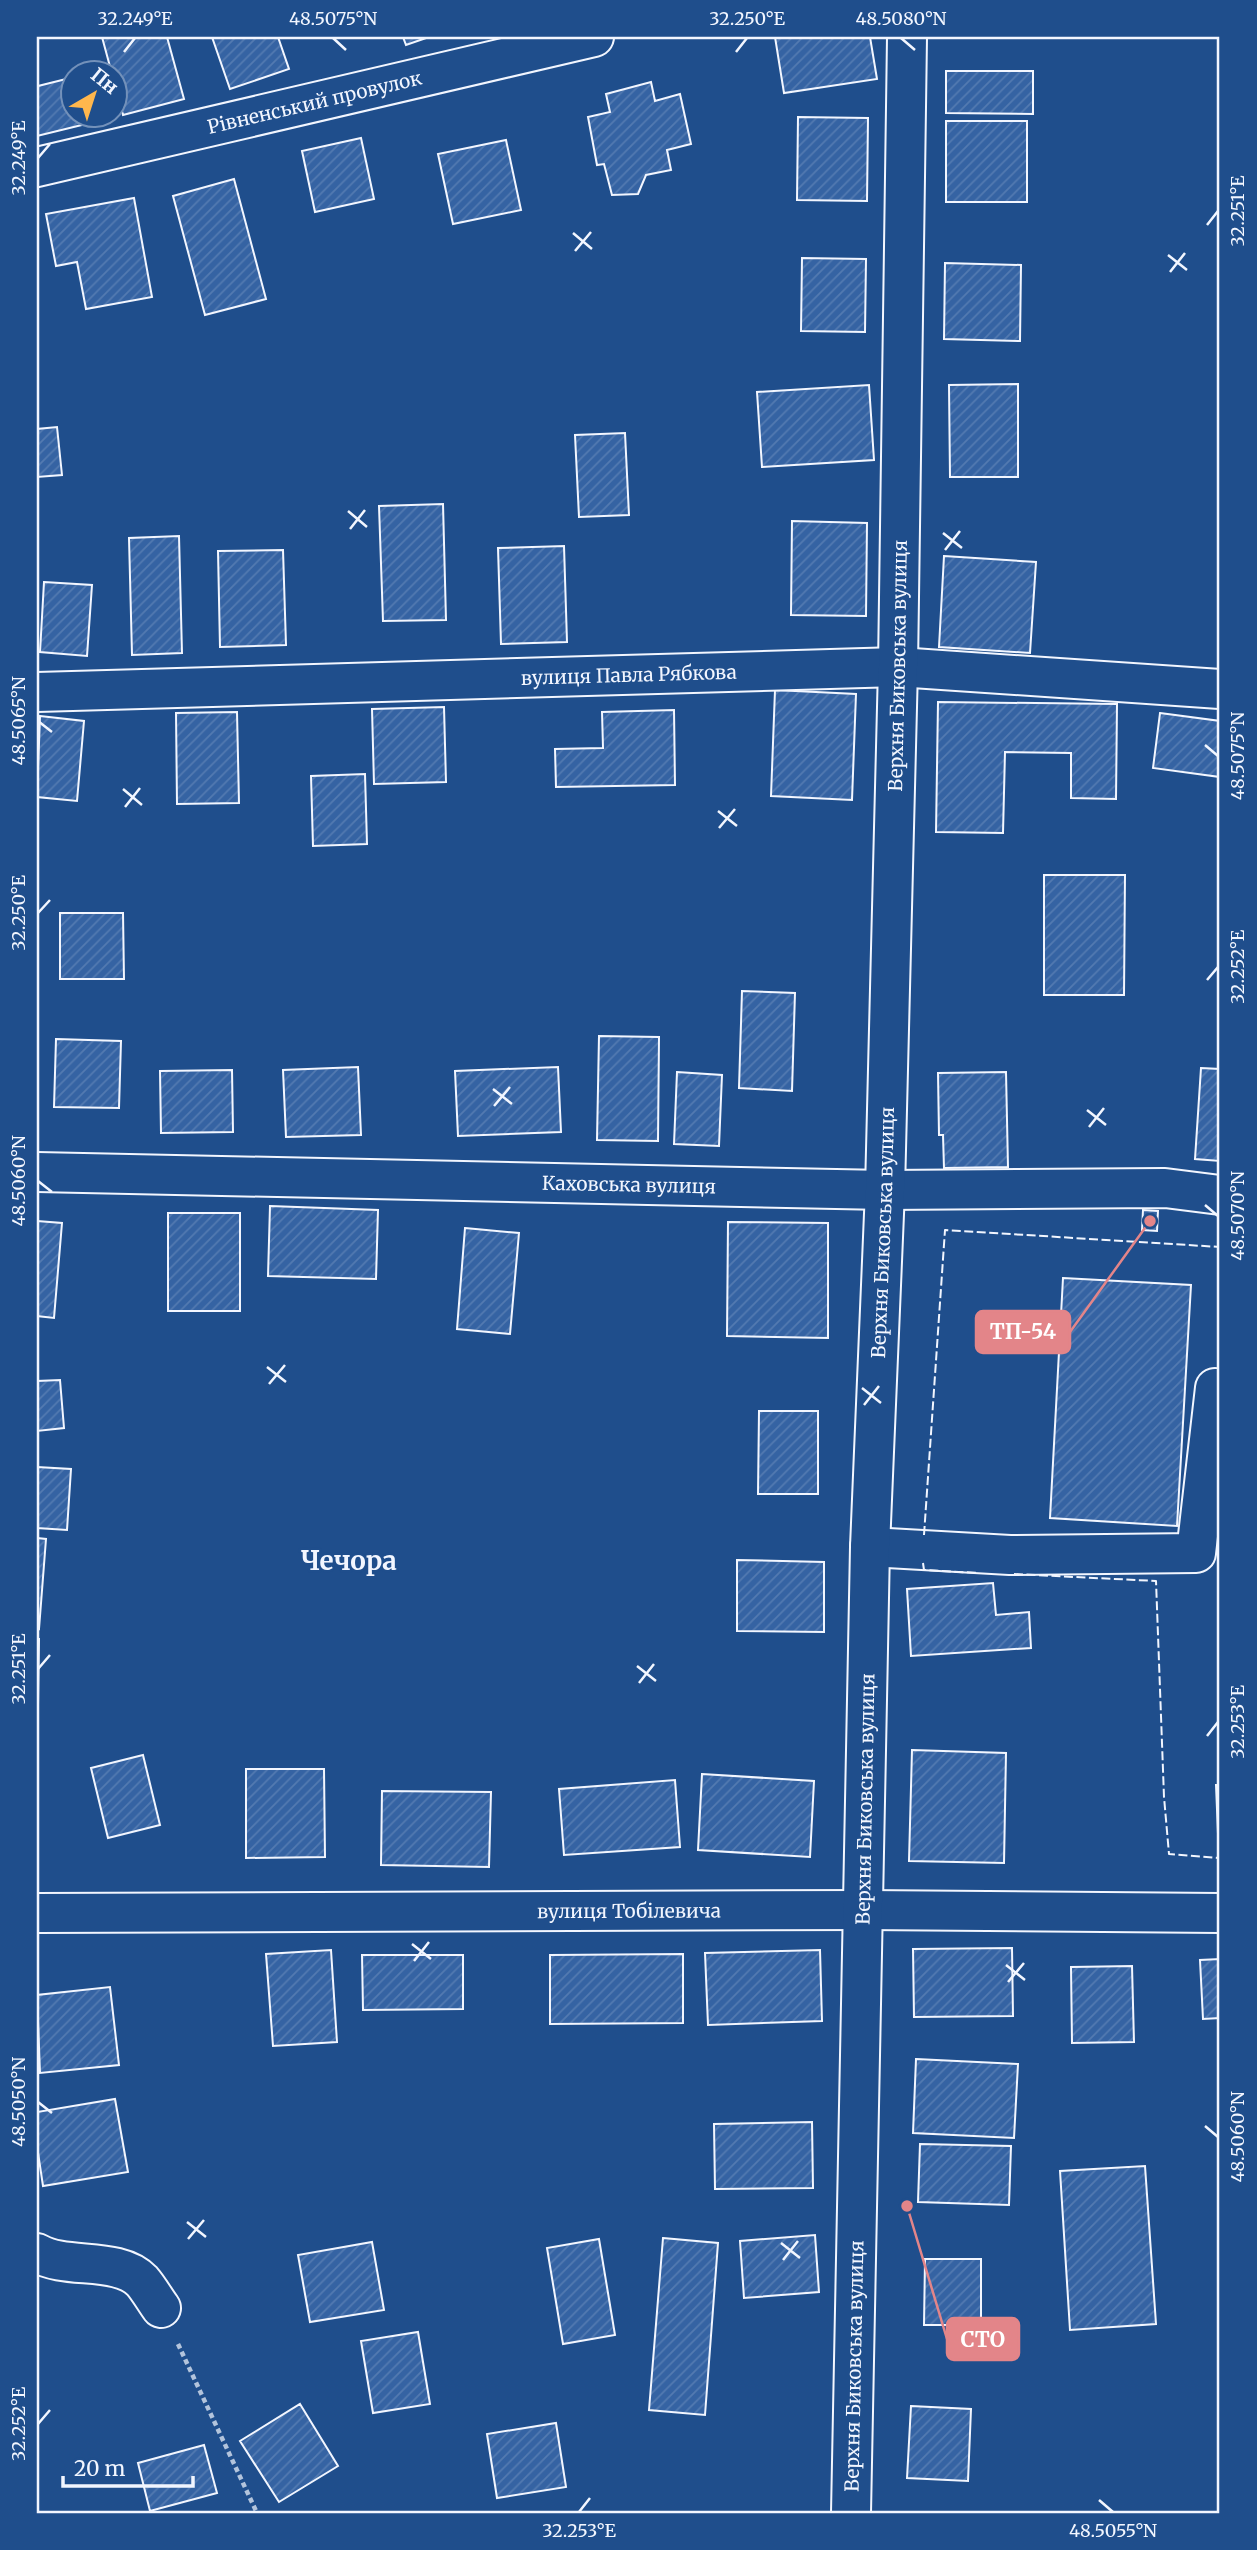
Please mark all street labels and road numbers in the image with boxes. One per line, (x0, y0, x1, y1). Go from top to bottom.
street label: Рівненський провулок (205, 66, 424, 139)
street label: Верхня Биковська вулиця (883, 540, 912, 792)
street label: вулиця Павла Рябкова (520, 660, 737, 690)
street label: Верхня Биковська вулиця (866, 1106, 899, 1359)
street label: Каховська вулиця (542, 1171, 716, 1198)
street label: Верхня Биковська вулиця (851, 1673, 880, 1925)
street label: вулиця Тобілевича (537, 1899, 721, 1923)
street label: Верхня Биковська вулиця (839, 2240, 868, 2492)

